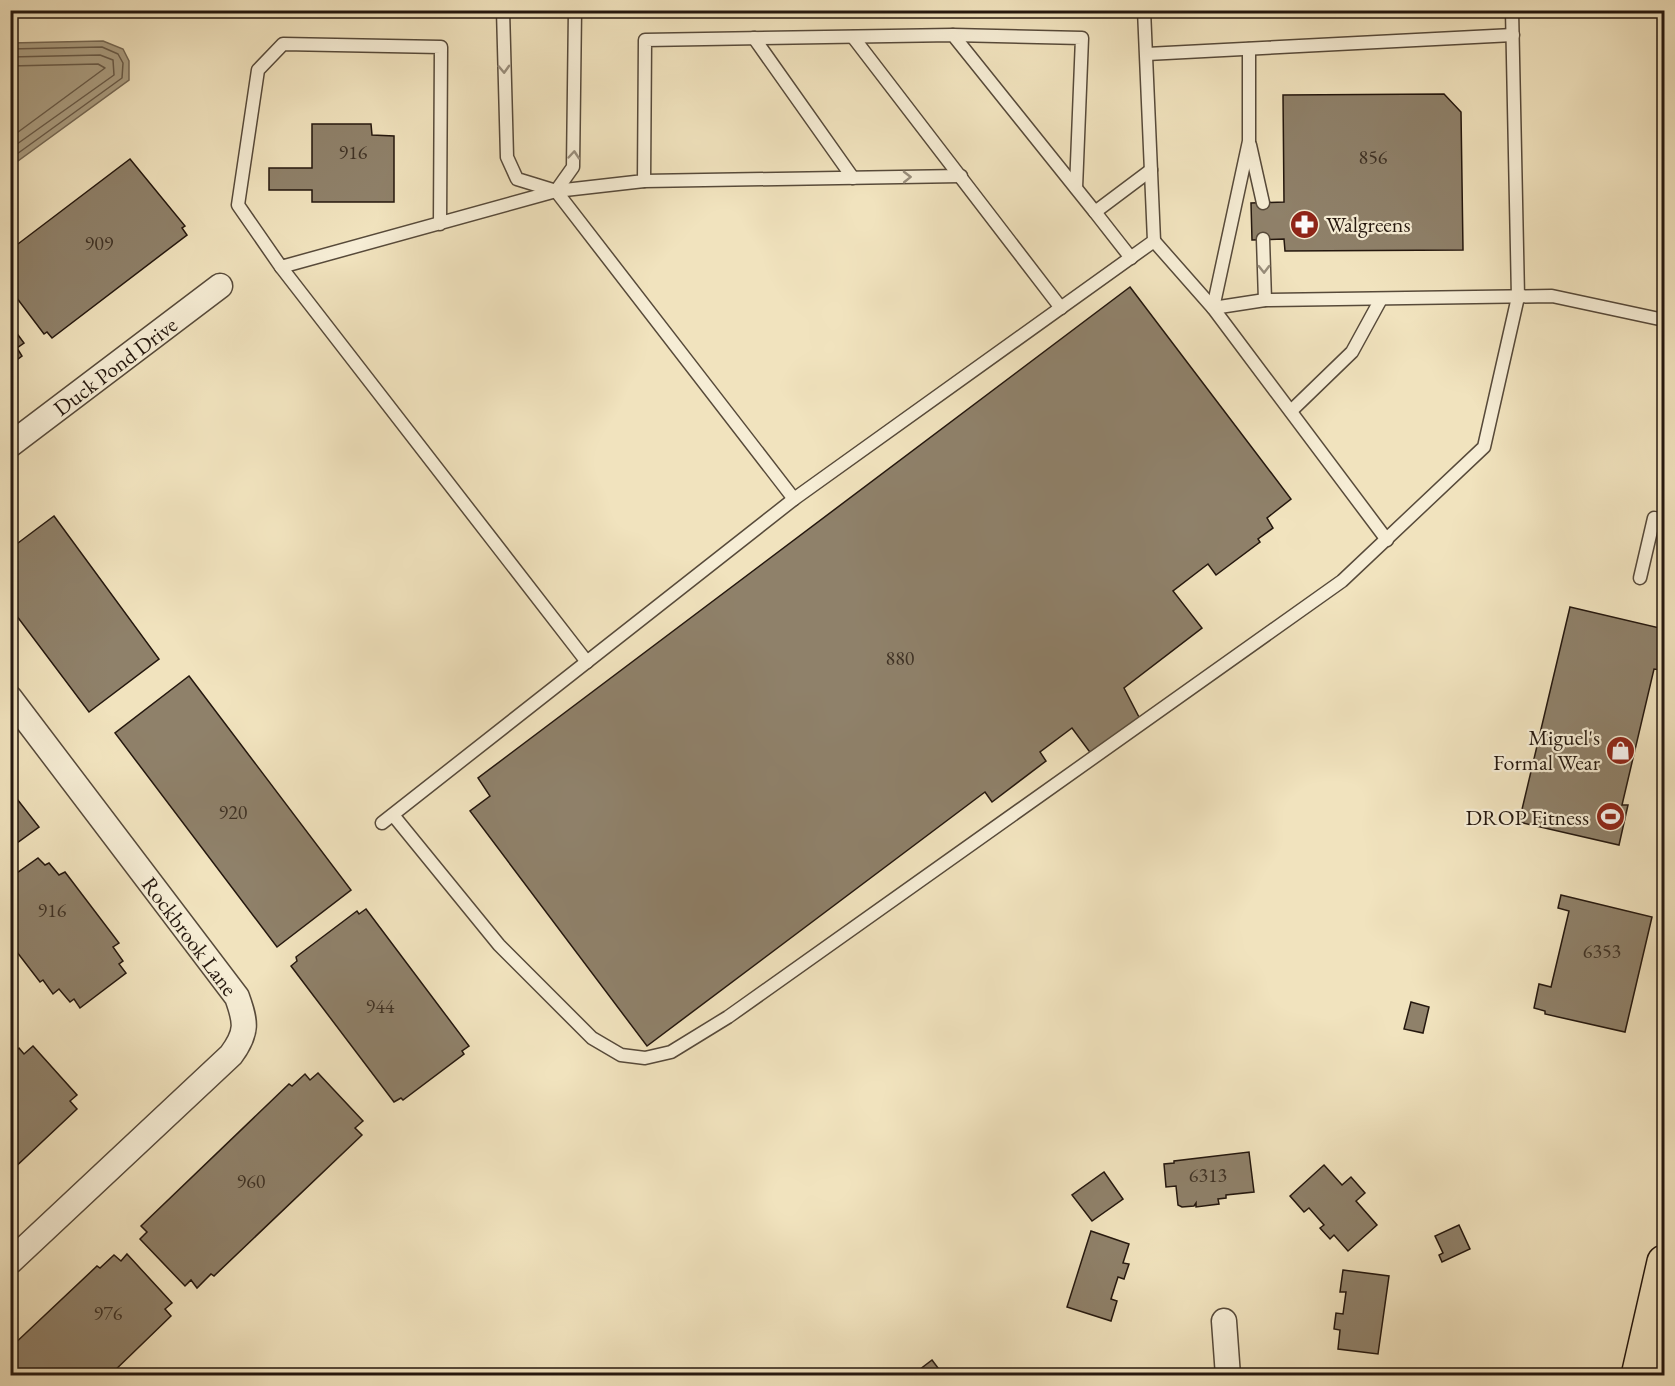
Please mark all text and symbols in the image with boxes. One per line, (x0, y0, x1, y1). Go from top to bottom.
one-way arrow (498, 64, 511, 73)
house number: 916 (339, 139, 368, 165)
house number: 856 (1359, 144, 1388, 170)
one-way arrow (567, 151, 580, 160)
one-way arrow (902, 171, 911, 183)
pharmacy icon: Walgreens (1289, 208, 1321, 240)
place label: Walgreens (1326, 210, 1411, 239)
house number: 909 (85, 230, 114, 256)
one-way arrow (1258, 265, 1270, 274)
street label: Duck Pond Drive (48, 310, 183, 422)
house number: 880 (886, 645, 915, 671)
place label: Miguel's Formal Wear (1493, 723, 1601, 777)
shop icon: Miguel's Formal Wear (1605, 734, 1637, 766)
house number: 920 (219, 799, 248, 825)
sports icon: DROP Fitness (1594, 801, 1626, 833)
place label: DROP Fitness (1465, 803, 1589, 832)
street label: Rockbrook Lane (135, 871, 244, 1002)
house number: 916 (38, 897, 67, 923)
house number: 6353 (1583, 938, 1621, 964)
house number: 944 (366, 993, 395, 1019)
house number: 6313 (1189, 1162, 1227, 1188)
house number: 960 (237, 1168, 266, 1194)
house number: 976 (94, 1300, 123, 1326)

